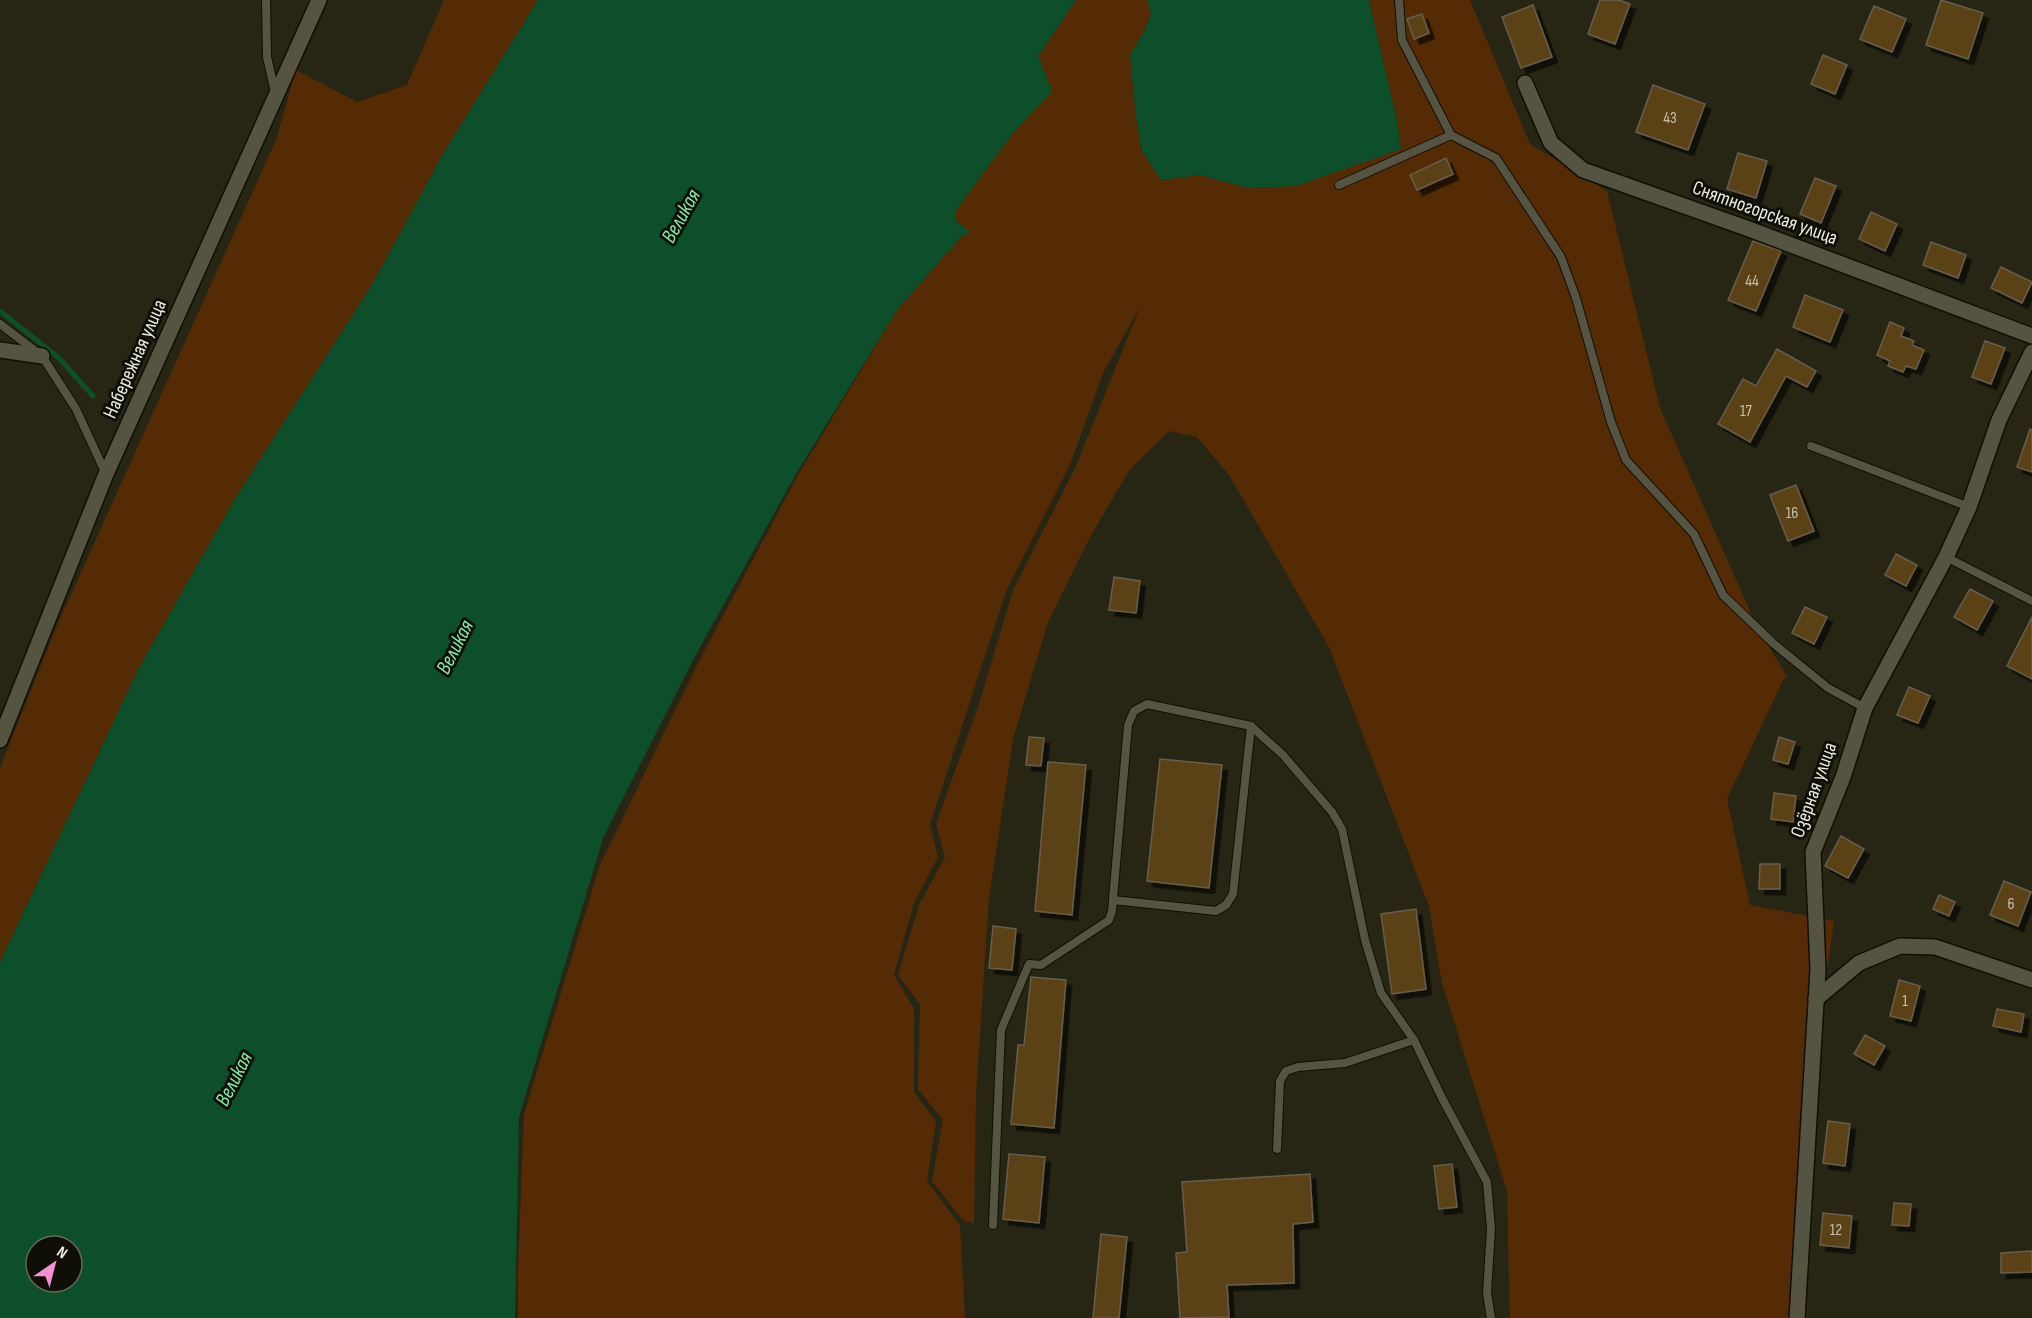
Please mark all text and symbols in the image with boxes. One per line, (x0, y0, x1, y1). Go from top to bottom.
house number: 43 (1663, 109, 1677, 128)
street label: Снятногорская улица (1689, 176, 1841, 250)
water label: Великая (656, 185, 706, 247)
house number: 44 (1745, 272, 1759, 291)
street label: Набережная улица (98, 296, 172, 422)
house number: 17 (1740, 402, 1753, 421)
house number: 16 (1786, 504, 1798, 523)
water label: Великая (431, 616, 479, 678)
street label: Озёрная улица (1786, 739, 1842, 841)
house number: 6 (2007, 895, 2015, 914)
house number: 1 (1902, 992, 1908, 1011)
water label: Великая (210, 1048, 258, 1110)
house number: 12 (1830, 1221, 1842, 1240)
north arrow (24, 1234, 84, 1294)
text: N (53, 1243, 71, 1263)

